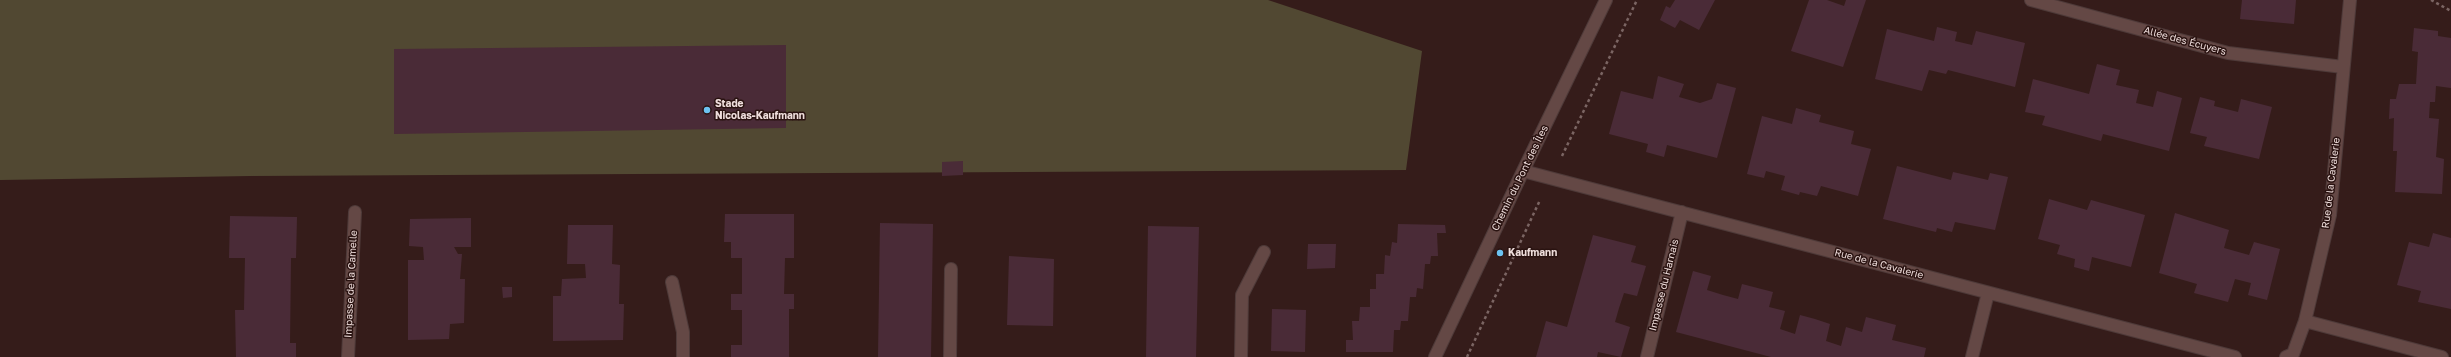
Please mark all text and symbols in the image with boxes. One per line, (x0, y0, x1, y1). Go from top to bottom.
street label: Allée des Écuyers (2143, 24, 2227, 58)
place label: Stade Nicolas-Kaufmann (715, 98, 805, 122)
marker: Stade Nicolas-Kaufmann (702, 105, 712, 115)
street label: Chemin du Pont des Îles (1489, 123, 1551, 233)
street label: Rue de la Cavalerie (2319, 137, 2343, 229)
street label: Impasse de la Camelle (342, 230, 360, 338)
street label: Impasse du Harnais (1647, 238, 1681, 332)
street label: Rue de la Cavalerie (1833, 246, 1925, 282)
place label: Kaufmann (1508, 247, 1557, 259)
marker: Kaufmann (1495, 248, 1505, 258)

